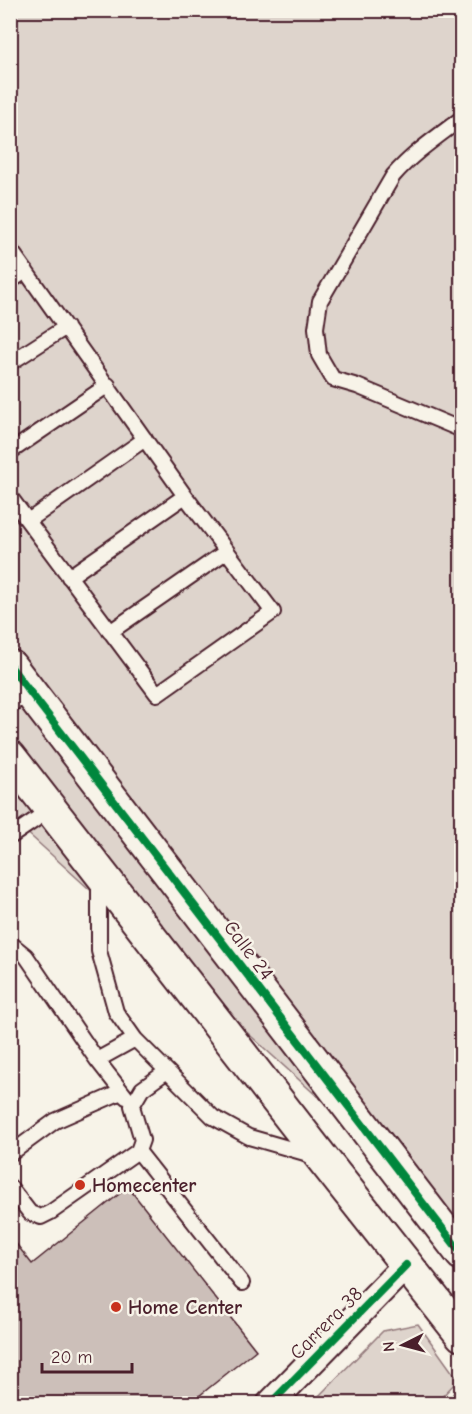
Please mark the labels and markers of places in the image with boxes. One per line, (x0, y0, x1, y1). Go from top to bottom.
place label: Homecenter (92, 1174, 196, 1197)
marker: Homecenter (73, 1178, 87, 1192)
place label: Home Center (128, 1296, 242, 1319)
marker: Home Center (109, 1300, 123, 1314)

